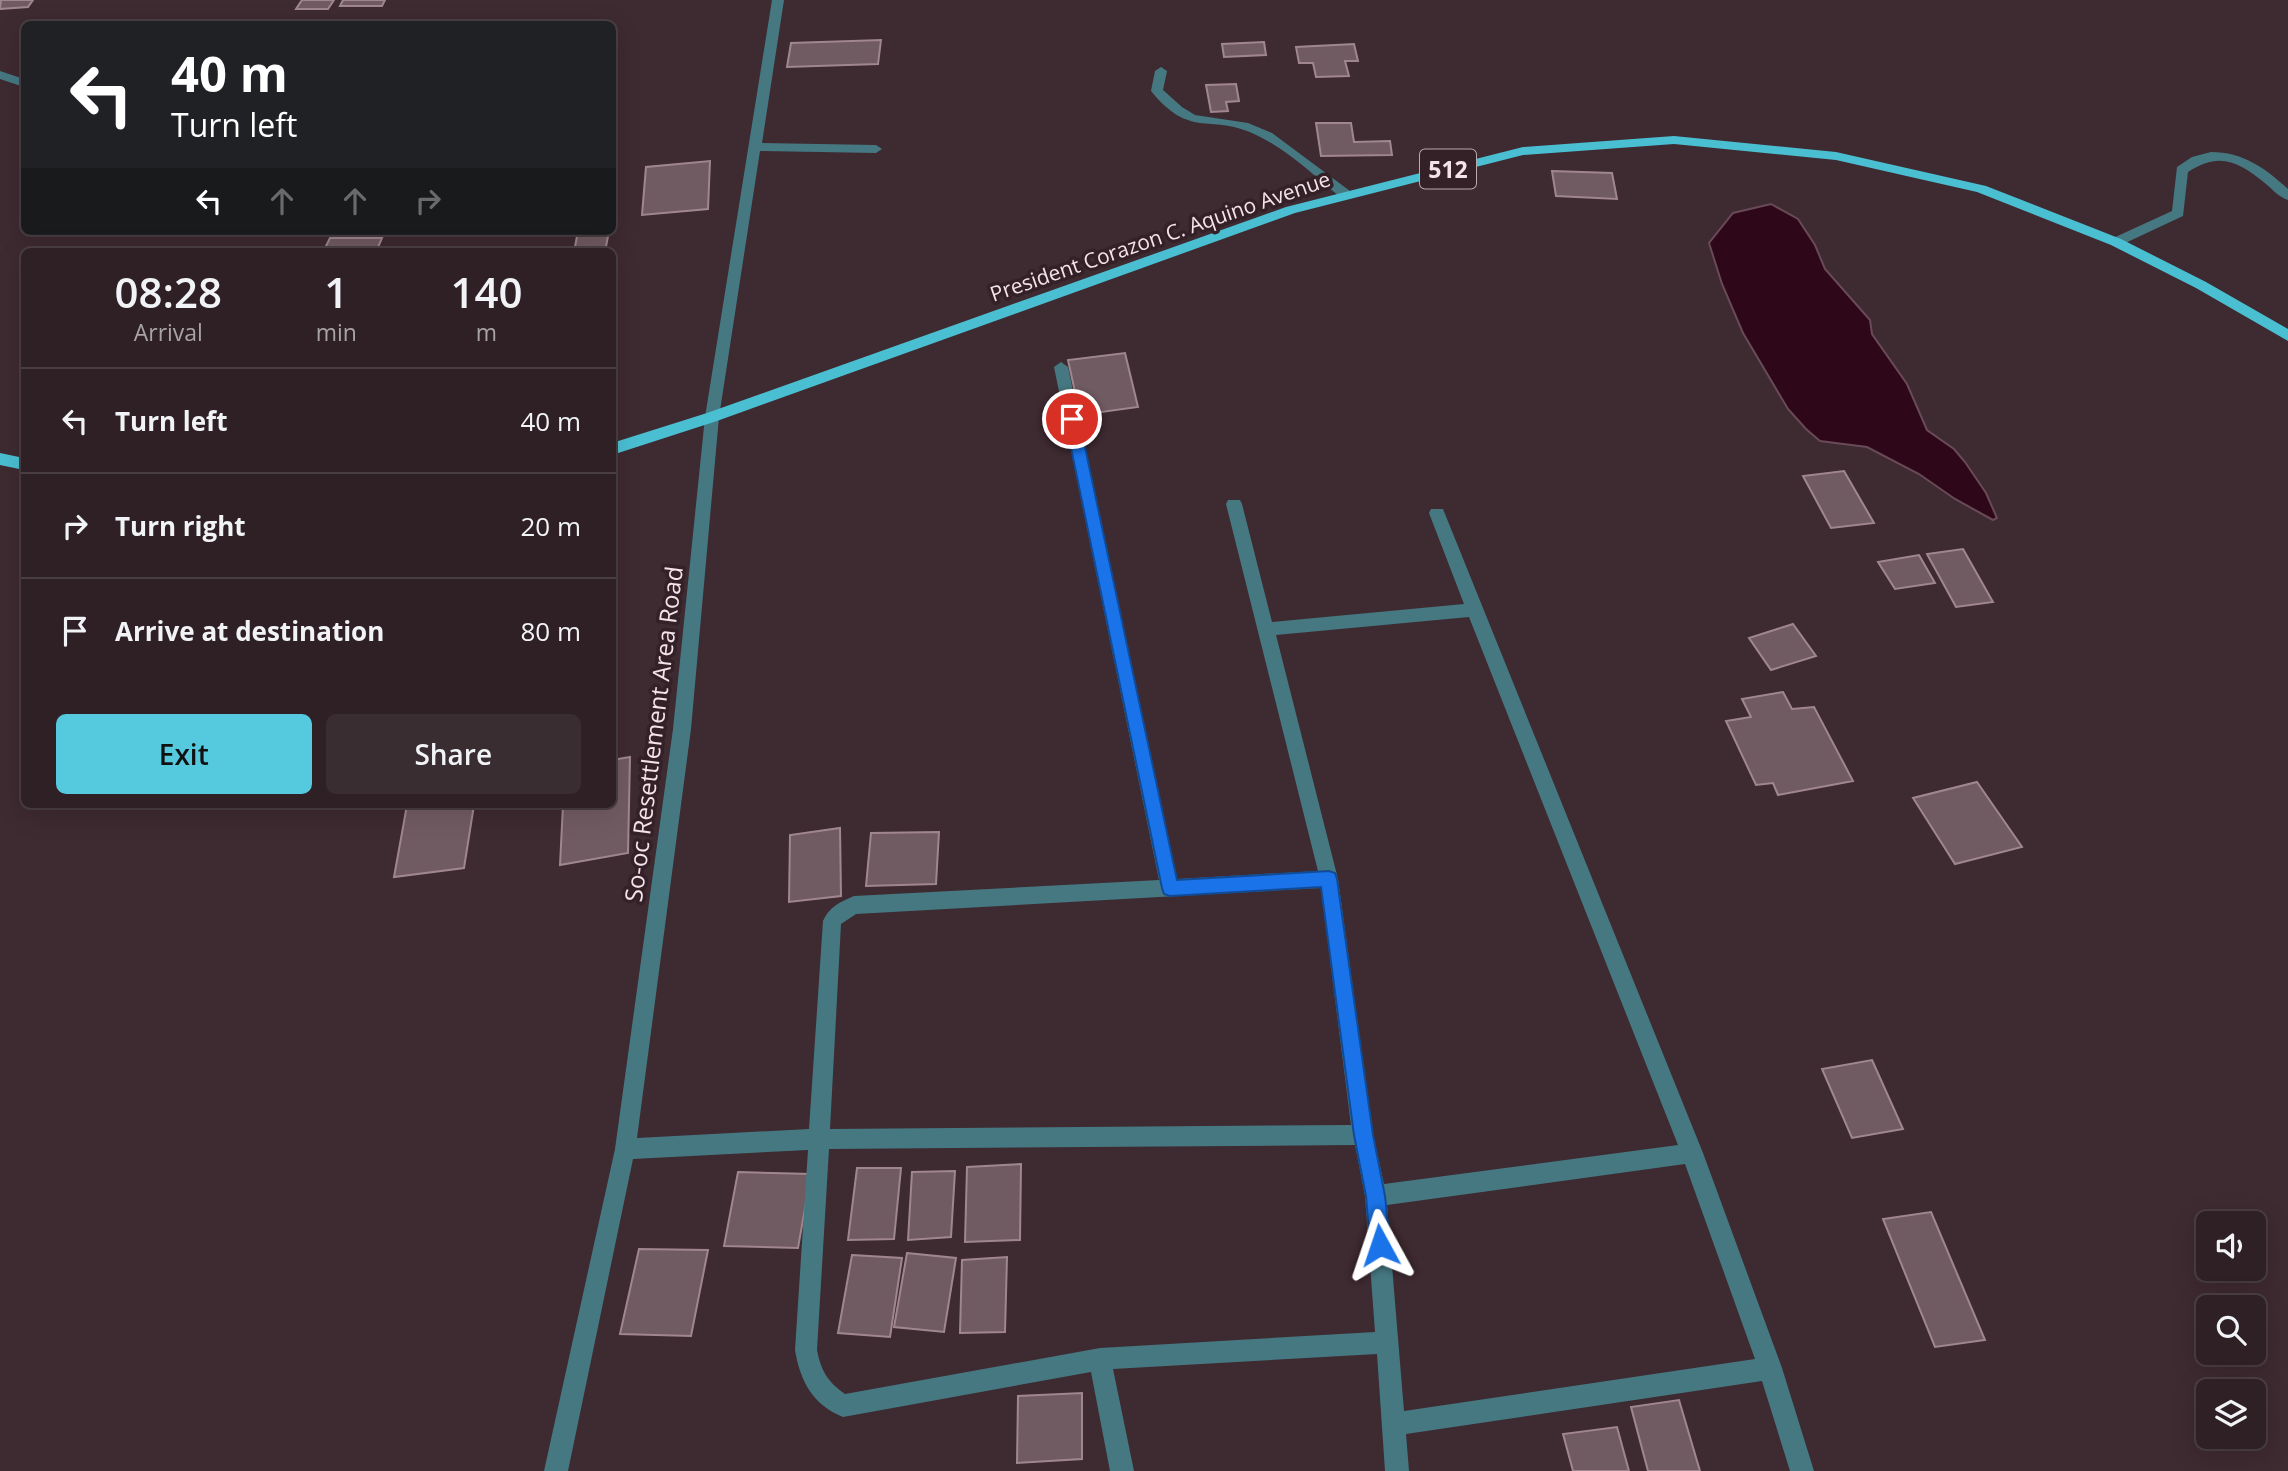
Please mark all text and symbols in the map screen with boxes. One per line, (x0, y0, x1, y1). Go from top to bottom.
text: 40 m (171, 40, 288, 106)
icon: left (56, 49, 147, 140)
text: Turn left (171, 103, 297, 146)
road number: 512 (1420, 150, 1476, 188)
street label: President Corazon C. Aquino Avenue (986, 164, 1334, 308)
icon: left (190, 182, 228, 220)
icon: ahead (263, 182, 301, 220)
icon: ahead (336, 182, 374, 220)
icon: right (409, 182, 447, 220)
text: 08:28 (115, 263, 222, 320)
text: 1 (324, 263, 348, 320)
text: 140 (450, 263, 522, 320)
text: Arrival (134, 316, 203, 348)
text: min (316, 316, 357, 348)
text: m (476, 316, 497, 348)
pin (1042, 389, 1102, 449)
icon: arrive (1053, 400, 1091, 438)
icon: left (56, 402, 94, 440)
text: Turn left (115, 403, 227, 439)
text: 40 m (520, 403, 581, 439)
icon: right (56, 507, 94, 545)
text: Turn right (115, 508, 246, 544)
text: 20 m (520, 508, 581, 544)
street label: So-oc Resettlement Area Road (616, 564, 690, 904)
icon: arrive (56, 612, 94, 650)
text: Arrive at destination (115, 613, 384, 649)
text: 80 m (520, 613, 581, 649)
button: Exit (56, 714, 312, 794)
button: Share (326, 714, 581, 794)
position arrow (1343, 1208, 1417, 1282)
map controls (2196, 1211, 2266, 1449)
button: sound (2196, 1211, 2266, 1281)
button: search (2196, 1295, 2266, 1365)
button: layers (2196, 1379, 2266, 1449)

